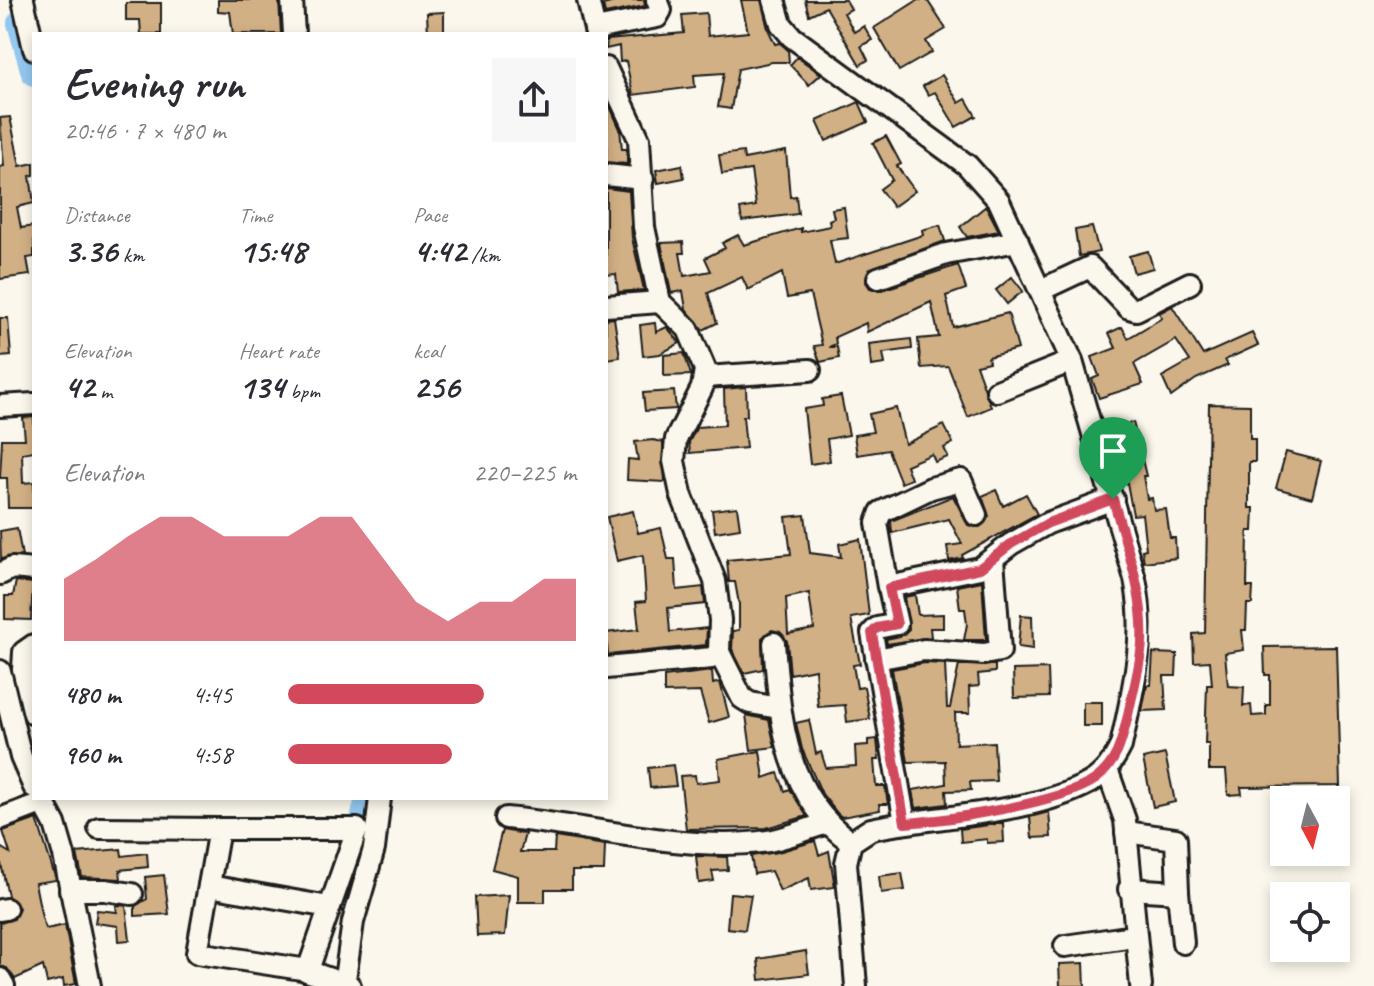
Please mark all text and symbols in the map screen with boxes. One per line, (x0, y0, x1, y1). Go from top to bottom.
text: Evening run (64, 56, 244, 111)
button: share (492, 58, 576, 142)
text: 20:46 · 7 × 480 m (64, 114, 225, 147)
text: Distance (64, 201, 130, 229)
text: Time (239, 201, 272, 229)
text: Pace (413, 201, 447, 229)
text: 3.36 (64, 229, 117, 272)
text: 15:48 (239, 229, 306, 272)
text: 4:42 (413, 229, 466, 272)
text: km (117, 241, 144, 269)
text: /km (466, 241, 500, 269)
text: Elevation (64, 337, 132, 365)
text: Heart rate (239, 337, 319, 365)
text: kcal (413, 337, 442, 365)
text: 42 (64, 365, 95, 408)
text: 134 (239, 365, 285, 408)
text: 256 (413, 365, 459, 408)
text: m (95, 377, 112, 405)
text: bpm (285, 377, 320, 405)
pin (1079, 417, 1147, 499)
icon: arrive (1091, 429, 1135, 473)
text: Elevation (64, 456, 144, 489)
text: 220–225 m (473, 456, 576, 489)
text: 480 m (64, 678, 120, 711)
text: 4:45 (192, 678, 232, 711)
text: 960 m (64, 738, 120, 771)
text: 4:58 (192, 738, 232, 771)
north arrow (1270, 786, 1350, 866)
map controls (1270, 786, 1350, 962)
button: locate (1270, 882, 1350, 962)

